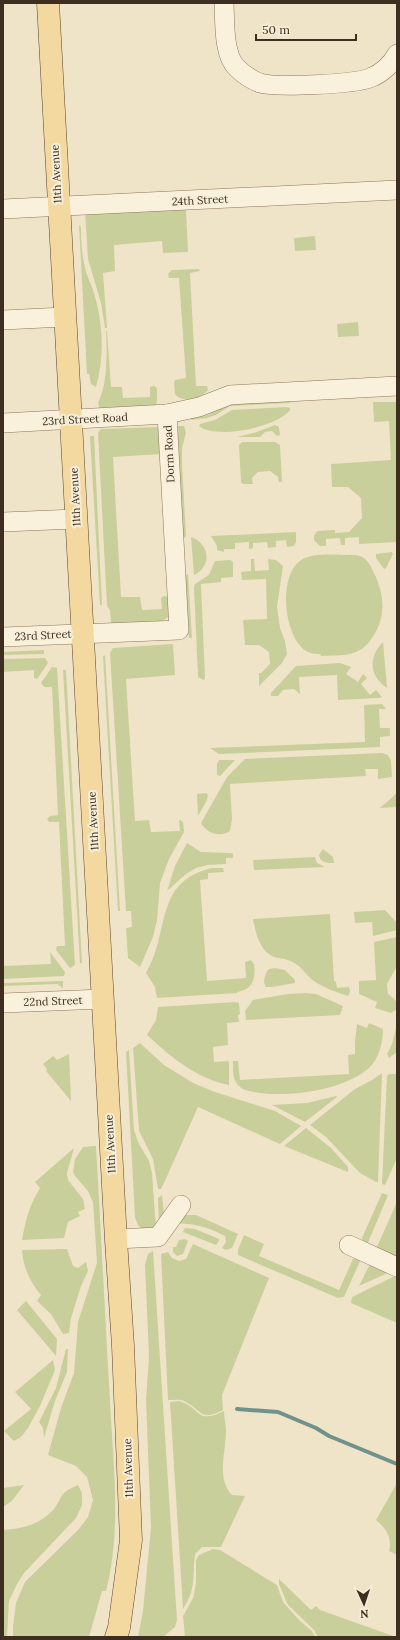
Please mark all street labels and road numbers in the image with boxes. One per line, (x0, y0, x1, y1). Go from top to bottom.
street label: 11th Avenue (47, 144, 65, 204)
street label: 24th Street (171, 191, 229, 208)
street label: 23rd Street Road (42, 410, 129, 428)
street label: Dorm Road (160, 424, 177, 483)
street label: 11th Avenue (66, 467, 84, 527)
street label: 23rd Street (14, 626, 73, 643)
street label: 11th Avenue (84, 791, 102, 851)
street label: 22nd Street (23, 993, 84, 1009)
street label: 11th Avenue (101, 1114, 119, 1174)
street label: 11th Avenue (120, 1438, 136, 1498)

